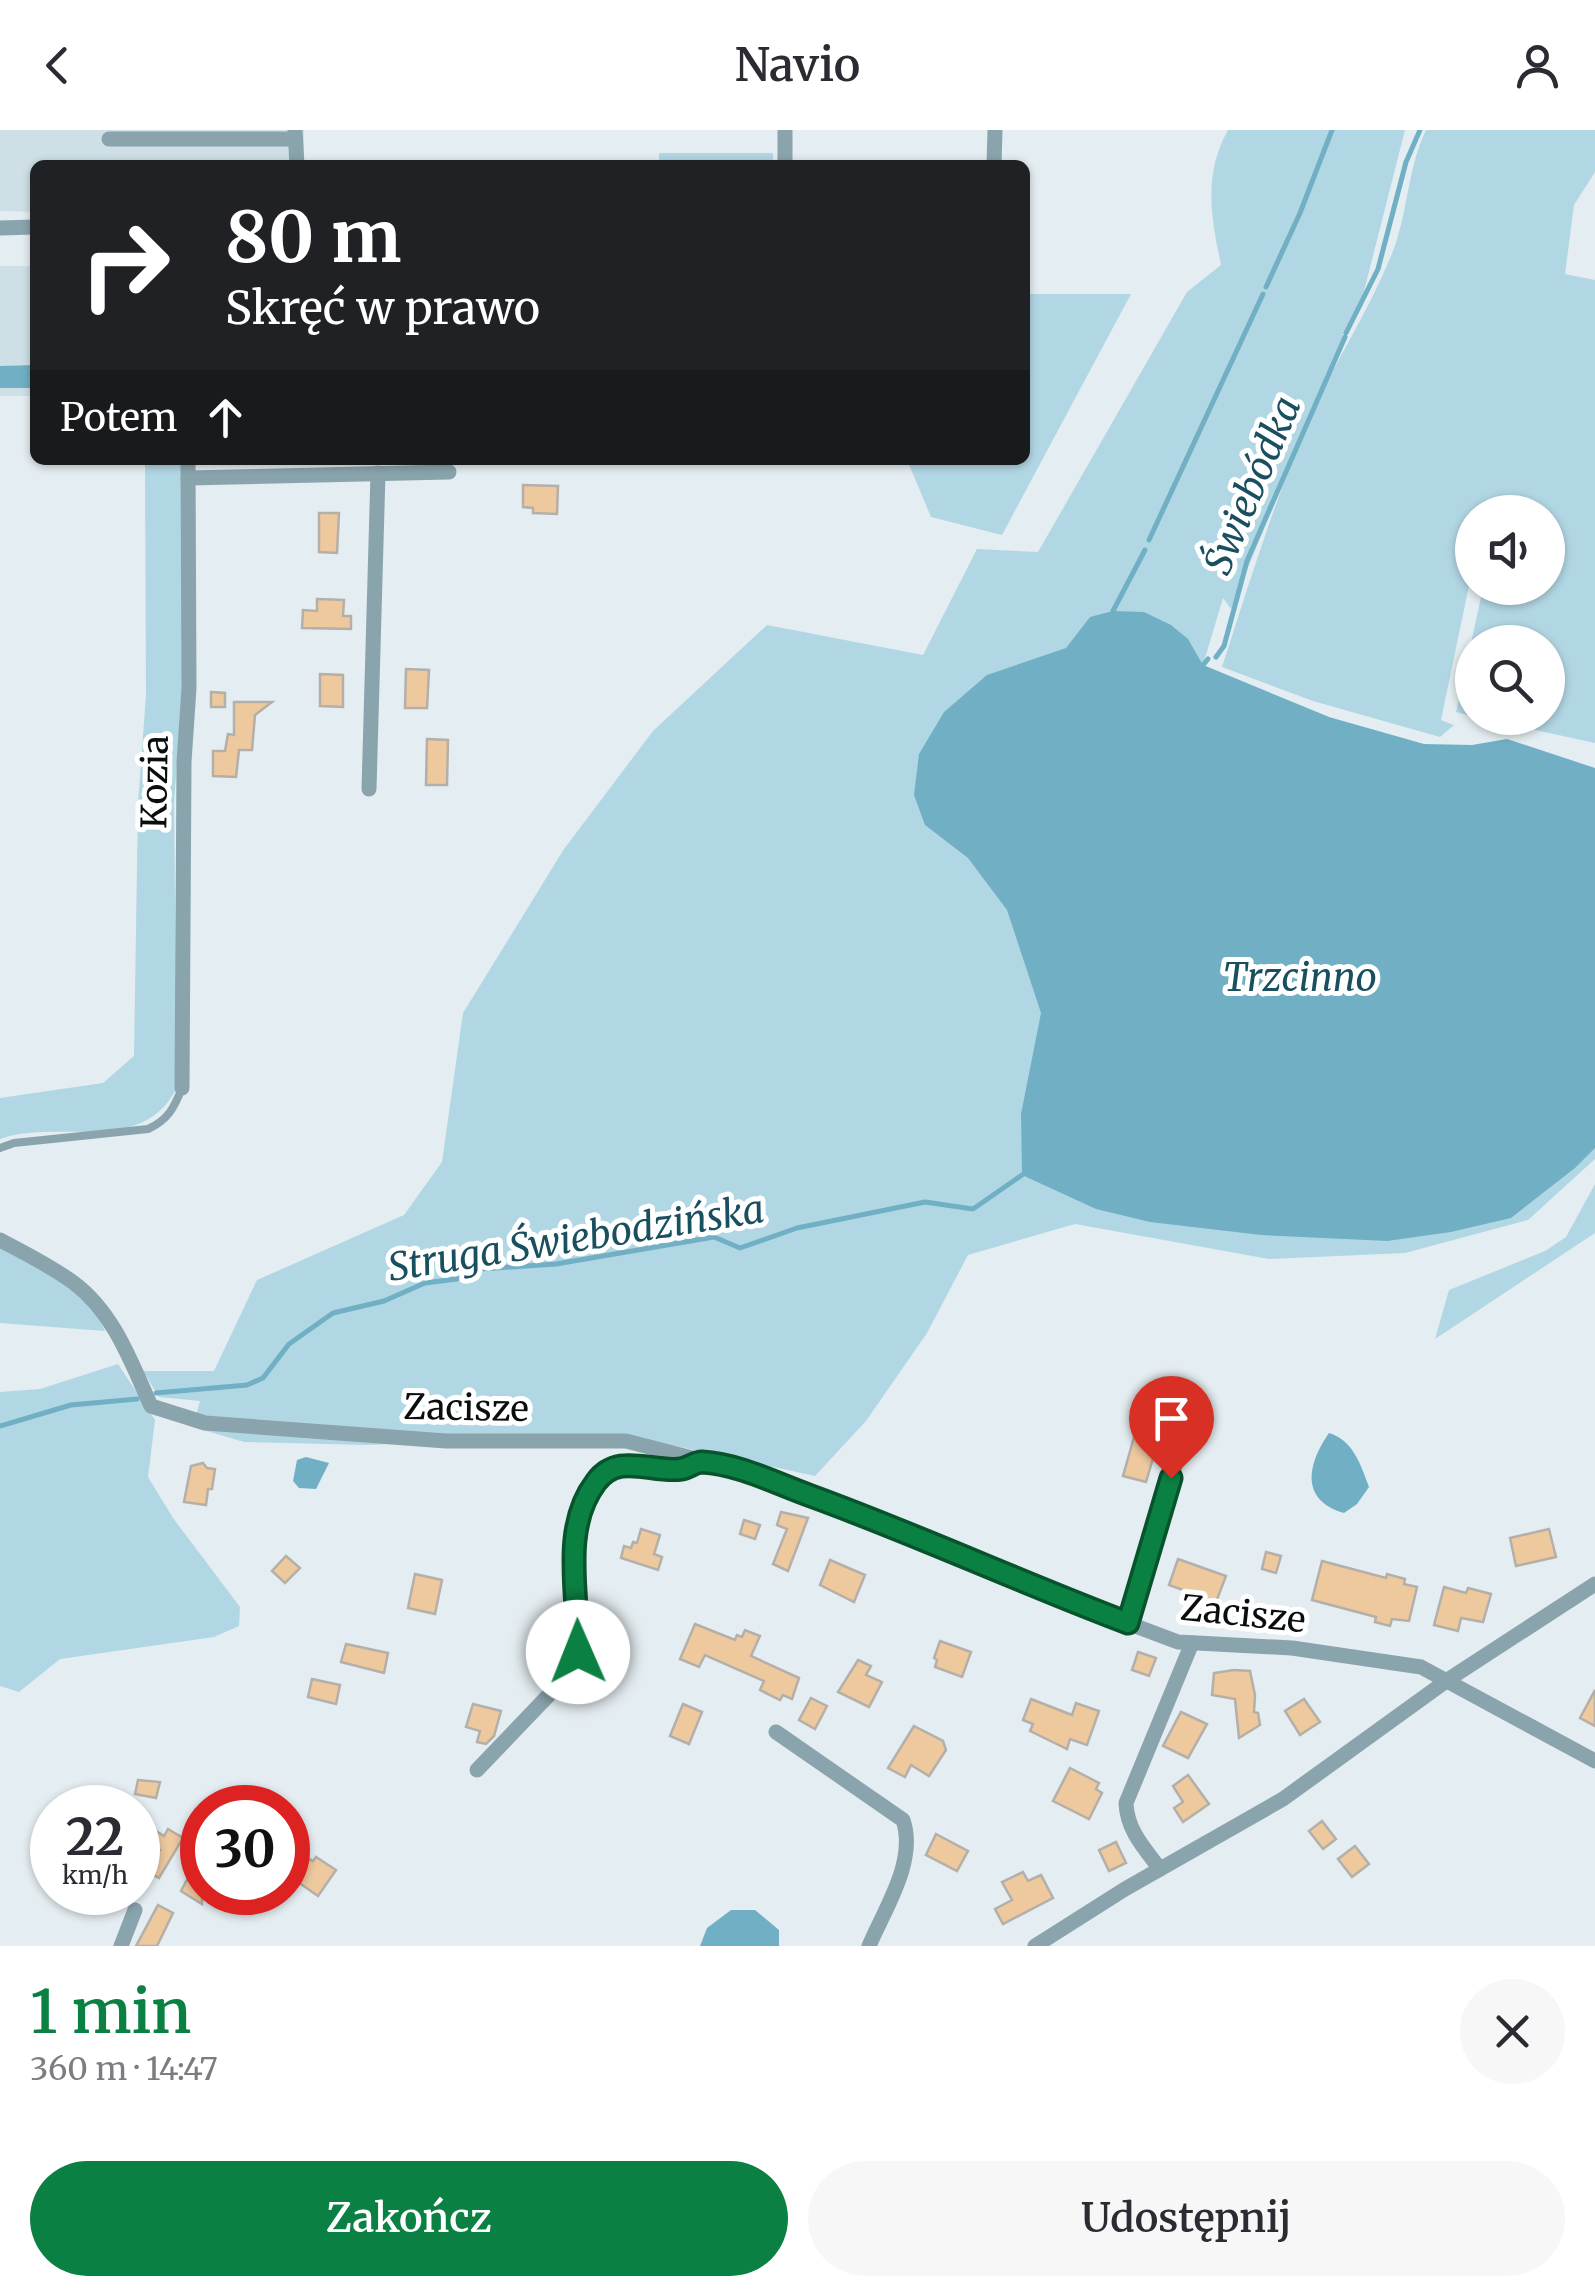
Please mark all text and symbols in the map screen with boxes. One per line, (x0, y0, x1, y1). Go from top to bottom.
text: Navio (735, 37, 860, 93)
icon: back (30, 38, 85, 93)
icon: person (1510, 38, 1565, 93)
text: 80 m (225, 193, 401, 281)
icon: right (60, 200, 190, 330)
text: Skręć w prawo (225, 280, 540, 336)
water label: Świebódka (1192, 388, 1310, 581)
icon: ahead (198, 390, 253, 445)
text: Potem (60, 394, 178, 441)
map controls (1455, 495, 1565, 735)
button: sound (1455, 495, 1565, 605)
button: search (1455, 625, 1565, 735)
street label: Kozia (132, 735, 178, 829)
water label: Trzcinno (1223, 954, 1377, 1001)
water label: Struga Świebodzińska (384, 1183, 767, 1291)
pin (1129, 1376, 1214, 1479)
street label: Zacisze (403, 1385, 529, 1431)
icon: arrive (1144, 1391, 1199, 1446)
street label: Zacisze (1178, 1586, 1308, 1642)
position arrow (526, 1600, 630, 1704)
speed limit sign: 30 (180, 1785, 310, 1915)
text: 22 (66, 1806, 124, 1869)
text: km/h (62, 1859, 128, 1891)
text: 1 min (30, 1974, 191, 2049)
button: close (1460, 1979, 1565, 2084)
text: 360 m · 14:47 (30, 2049, 218, 2089)
button: Zakończ (30, 2161, 788, 2276)
button: Udostępnij (808, 2161, 1565, 2276)

